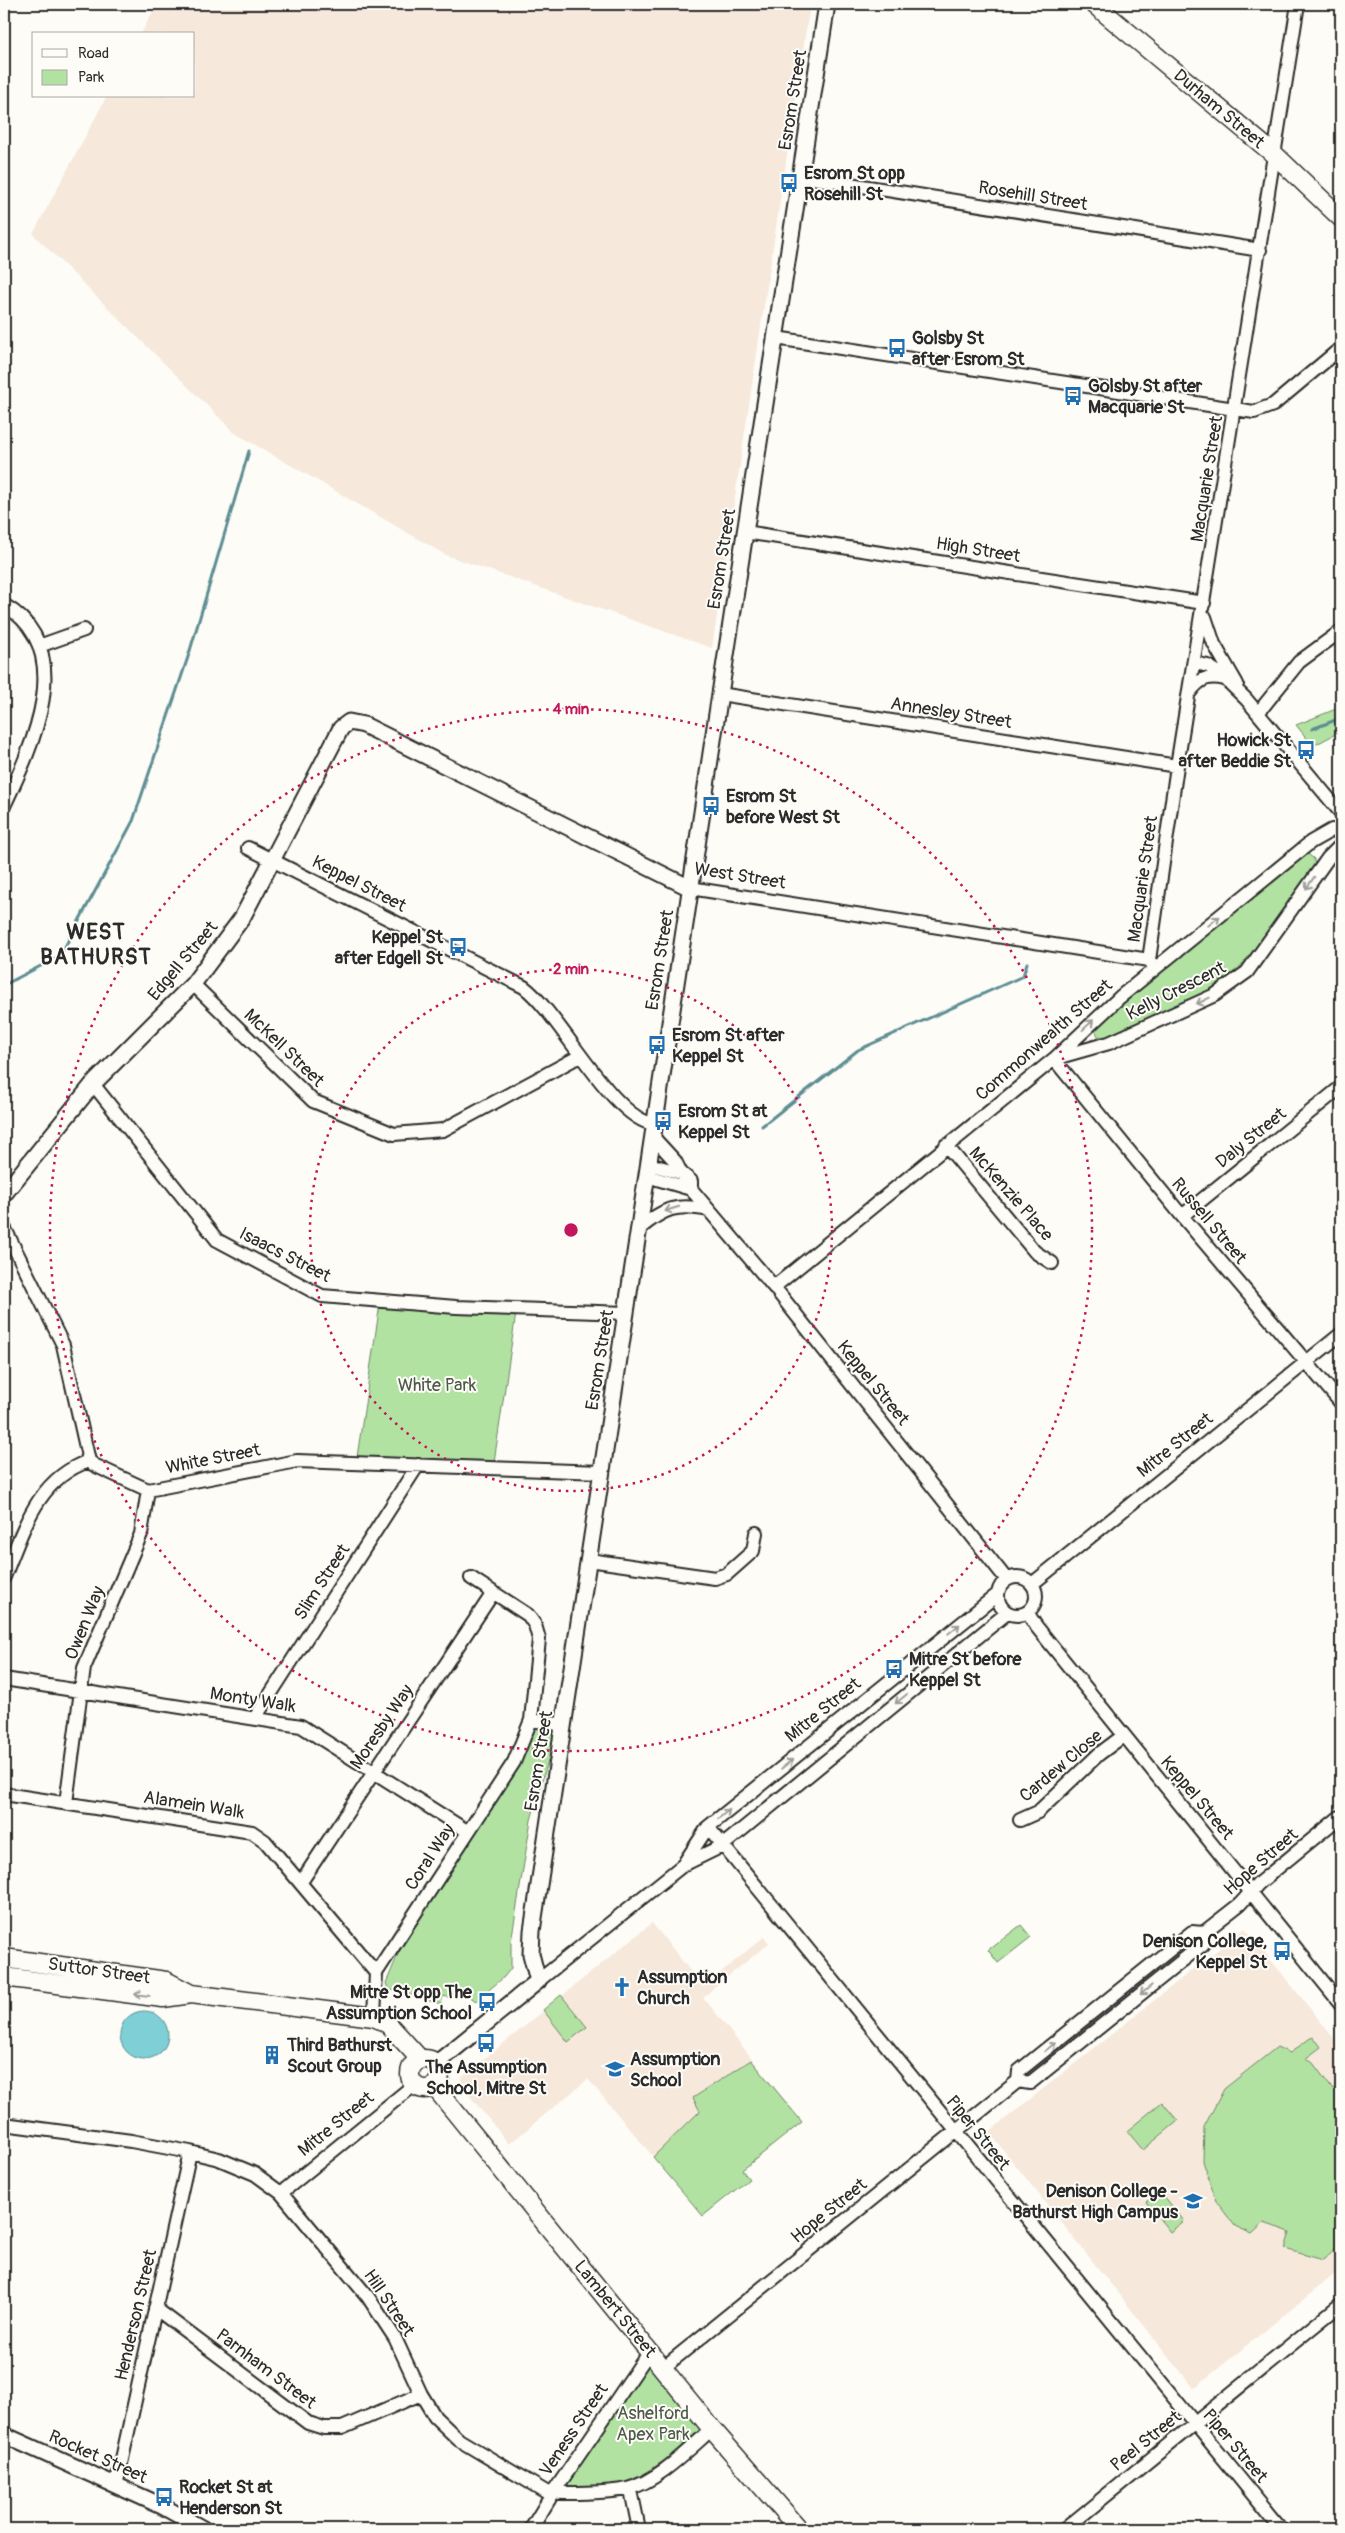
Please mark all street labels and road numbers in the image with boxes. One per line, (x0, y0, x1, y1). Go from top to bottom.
street label: Esrom Street (774, 47, 812, 152)
street label: Durham Street (1169, 64, 1270, 154)
street label: Rosehill Street (977, 176, 1090, 216)
street label: Macquarie Street (1186, 413, 1228, 544)
street label: Esrom Street (703, 506, 741, 611)
street label: High Street (934, 532, 1023, 568)
street label: Annesley Street (889, 692, 1014, 734)
street label: Macquarie Street (1123, 814, 1163, 944)
street label: Keppel Street (308, 850, 411, 918)
street label: West Street (693, 857, 788, 895)
street label: Esrom Street (641, 907, 679, 1012)
street label: Edgell Street (143, 916, 224, 1006)
street label: Kelly Crescent (1122, 956, 1230, 1026)
street label: Commonwealth Street (971, 974, 1118, 1106)
street label: McKell Street (239, 1004, 330, 1093)
street label: Daly Street (1211, 1102, 1292, 1173)
street label: McKenzie Place (964, 1142, 1058, 1246)
street label: Russell Street (1166, 1173, 1252, 1269)
street label: Isaacs Street (235, 1222, 335, 1288)
street label: Esrom Street (581, 1307, 619, 1412)
street label: Keppel Street (832, 1336, 915, 1431)
street label: Mitre Street (1132, 1407, 1218, 1483)
street label: White Street (164, 1438, 263, 1479)
street label: Slim Street (289, 1539, 356, 1624)
street label: Owen Way (60, 1582, 110, 1663)
street label: Mitre Street (780, 1672, 866, 1748)
street label: Moresby Way (345, 1680, 419, 1774)
street label: Monty Walk (208, 1682, 298, 1718)
street label: Esrom Street (520, 1708, 558, 1813)
street label: Cardew Close (1015, 1725, 1107, 1807)
street label: Keppel Street (1155, 1751, 1239, 1845)
street label: Alamein Walk (142, 1786, 247, 1824)
street label: Coral Way (400, 1819, 460, 1895)
street label: Hope Street (1219, 1823, 1304, 1901)
street label: Suttor Street (46, 1952, 152, 1990)
street label: Mitre Street (293, 2086, 379, 2162)
street label: Piper Street (941, 2091, 1016, 2176)
street label: Hope Street (786, 2173, 872, 2249)
street label: Henderson Street (110, 2246, 162, 2383)
street label: Lambert Street (569, 2256, 662, 2363)
street label: Hill Street (358, 2265, 420, 2342)
street label: Parnham Street (211, 2324, 321, 2415)
street label: Veness Street (535, 2379, 614, 2481)
street label: Piper Street (1197, 2404, 1273, 2488)
street label: Peel Street (1106, 2405, 1187, 2477)
street label: Rocket Street (45, 2425, 152, 2489)

